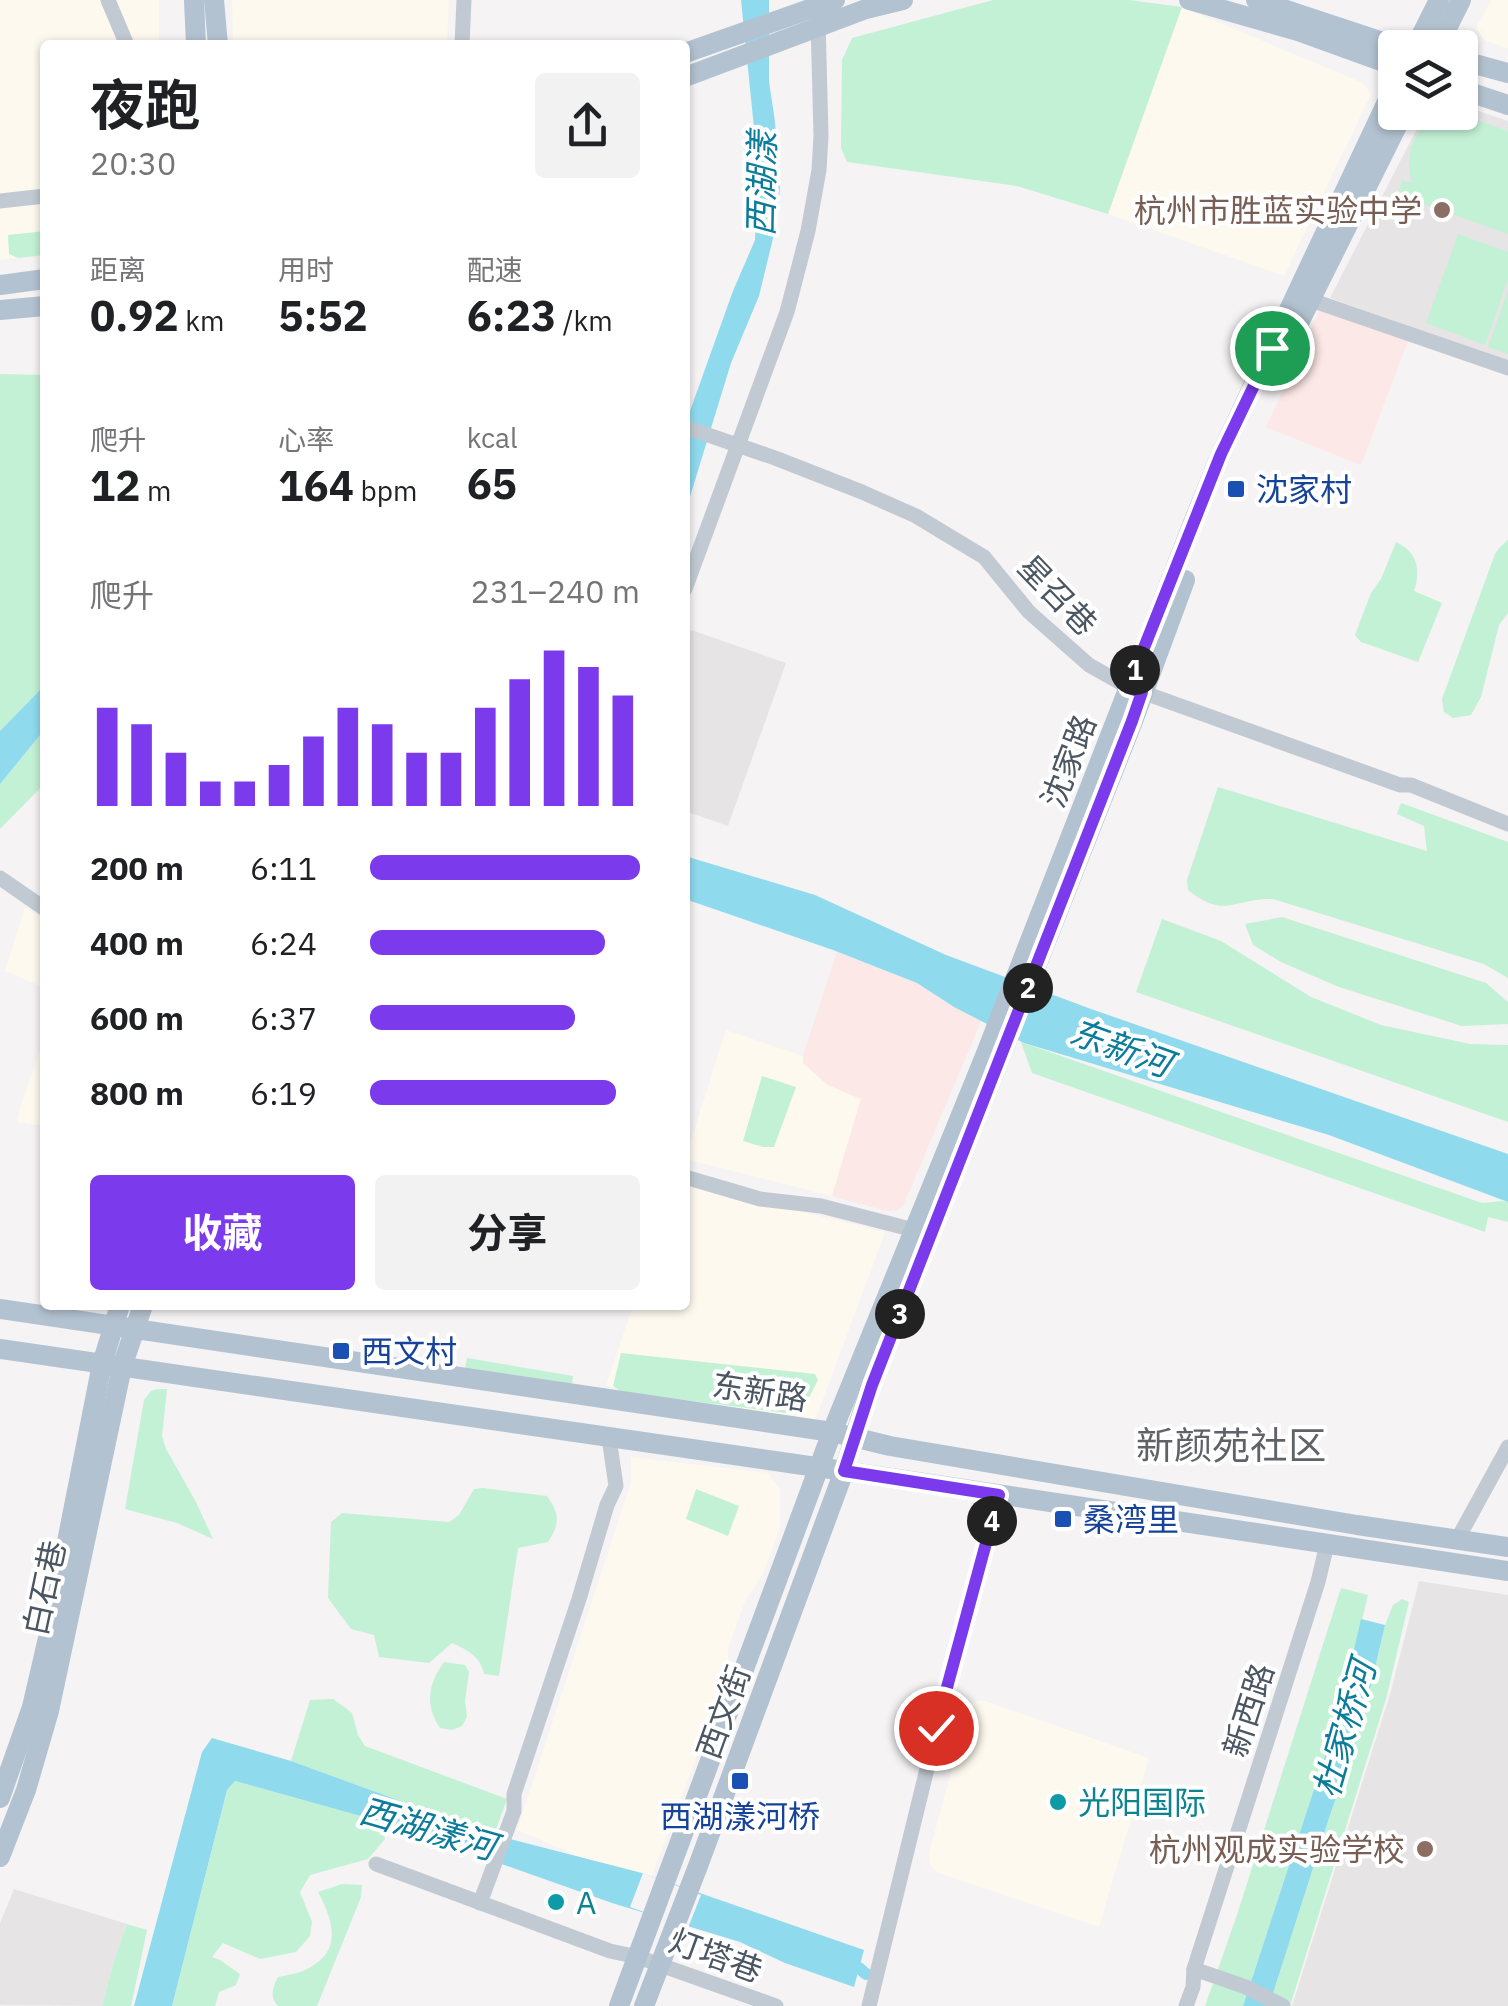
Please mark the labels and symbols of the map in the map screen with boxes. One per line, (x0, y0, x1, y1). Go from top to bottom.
water label: 西湖漾 (737, 127, 785, 237)
place label: 杭州市胜蓝实验中学 (1134, 189, 1422, 231)
marker: 杭州市胜蓝实验中学 (1431, 199, 1453, 221)
pin (1230, 306, 1315, 391)
place label: 沈家村 (1256, 468, 1352, 510)
marker: 沈家村 (1225, 478, 1247, 500)
street label: 星召巷 (1010, 546, 1106, 644)
pin: 1 (1110, 645, 1160, 695)
street label: 沈家路 (1031, 709, 1105, 813)
pin: 2 (1003, 963, 1053, 1013)
water label: 东新河 (1064, 1007, 1184, 1089)
pin: 3 (875, 1289, 925, 1339)
place label: 西文村 (361, 1330, 457, 1372)
marker: 西文村 (330, 1340, 352, 1362)
street label: 东新路 (709, 1363, 811, 1419)
district label: 新颜苑社区 (1136, 1420, 1326, 1469)
pin: 4 (967, 1496, 1017, 1546)
place label: 桑湾里 (1083, 1498, 1179, 1540)
marker: 桑湾里 (1052, 1508, 1074, 1530)
street label: 白石巷 (13, 1537, 75, 1639)
water label: 杜家桥河 (1303, 1650, 1387, 1803)
street label: 新西路 (1213, 1658, 1283, 1762)
street label: 西文街 (687, 1660, 759, 1764)
pin (894, 1686, 979, 1771)
marker: 西湖漾河桥 (729, 1770, 751, 1792)
place label: 光阳国际 (1078, 1781, 1206, 1823)
water label: 西湖漾河 (354, 1787, 507, 1871)
marker: 光阳国际 (1047, 1791, 1069, 1813)
place label: 西湖漾河桥 (660, 1795, 820, 1837)
place label: 杭州观成实验学校 (1149, 1828, 1405, 1870)
marker: 杭州观成实验学校 (1414, 1838, 1436, 1860)
place label: A (576, 1881, 597, 1923)
marker: A (545, 1891, 567, 1913)
street label: 灯塔巷 (664, 1919, 768, 1991)

